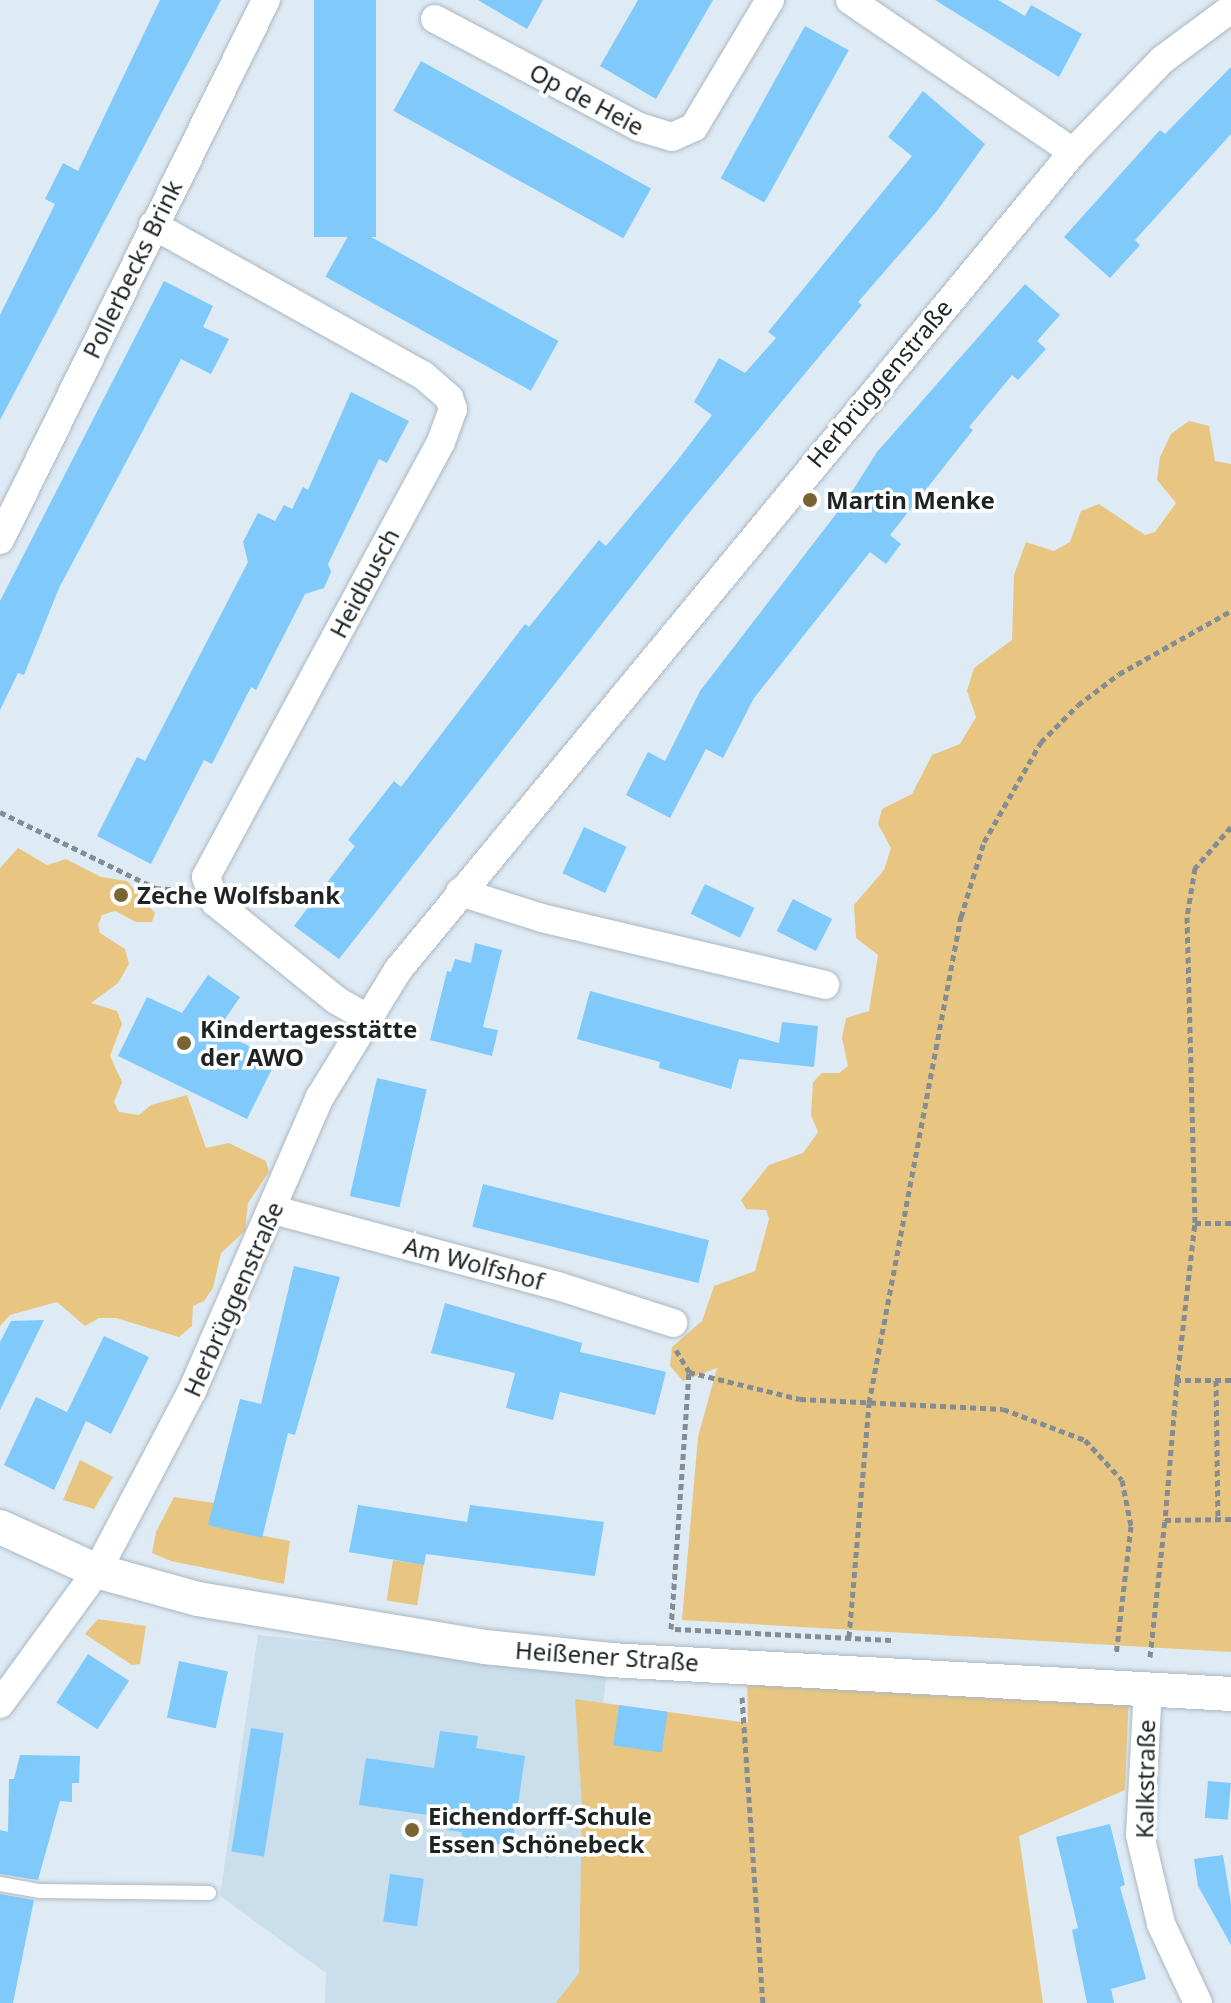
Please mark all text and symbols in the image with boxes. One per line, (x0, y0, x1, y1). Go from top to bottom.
street label: Op de Heie (525, 57, 649, 141)
street label: Pollerbecks Brink (76, 175, 188, 363)
street label: Herbrüggenstraße (800, 293, 958, 473)
place label: Martin Menke (826, 486, 995, 514)
marker: Martin Menke (801, 491, 819, 509)
street label: Heidbusch (323, 523, 405, 643)
place label: Zeche Wolfsbank (137, 881, 340, 909)
marker: Zeche Wolfsbank (112, 886, 130, 904)
place label: Kindertagesstätte der AWO (200, 1015, 417, 1071)
marker: Kindertagesstätte der AWO (175, 1034, 193, 1052)
street label: Herbrüggenstraße (177, 1197, 289, 1401)
street label: Am Wolfshof (401, 1230, 547, 1296)
street label: Heißener Straße (514, 1635, 700, 1677)
street label: Kalkstraße (1130, 1719, 1160, 1839)
place label: Eichendorff-Schule Essen Schönebeck (428, 1802, 652, 1858)
marker: Eichendorff-Schule Essen Schönebeck (403, 1821, 421, 1839)

